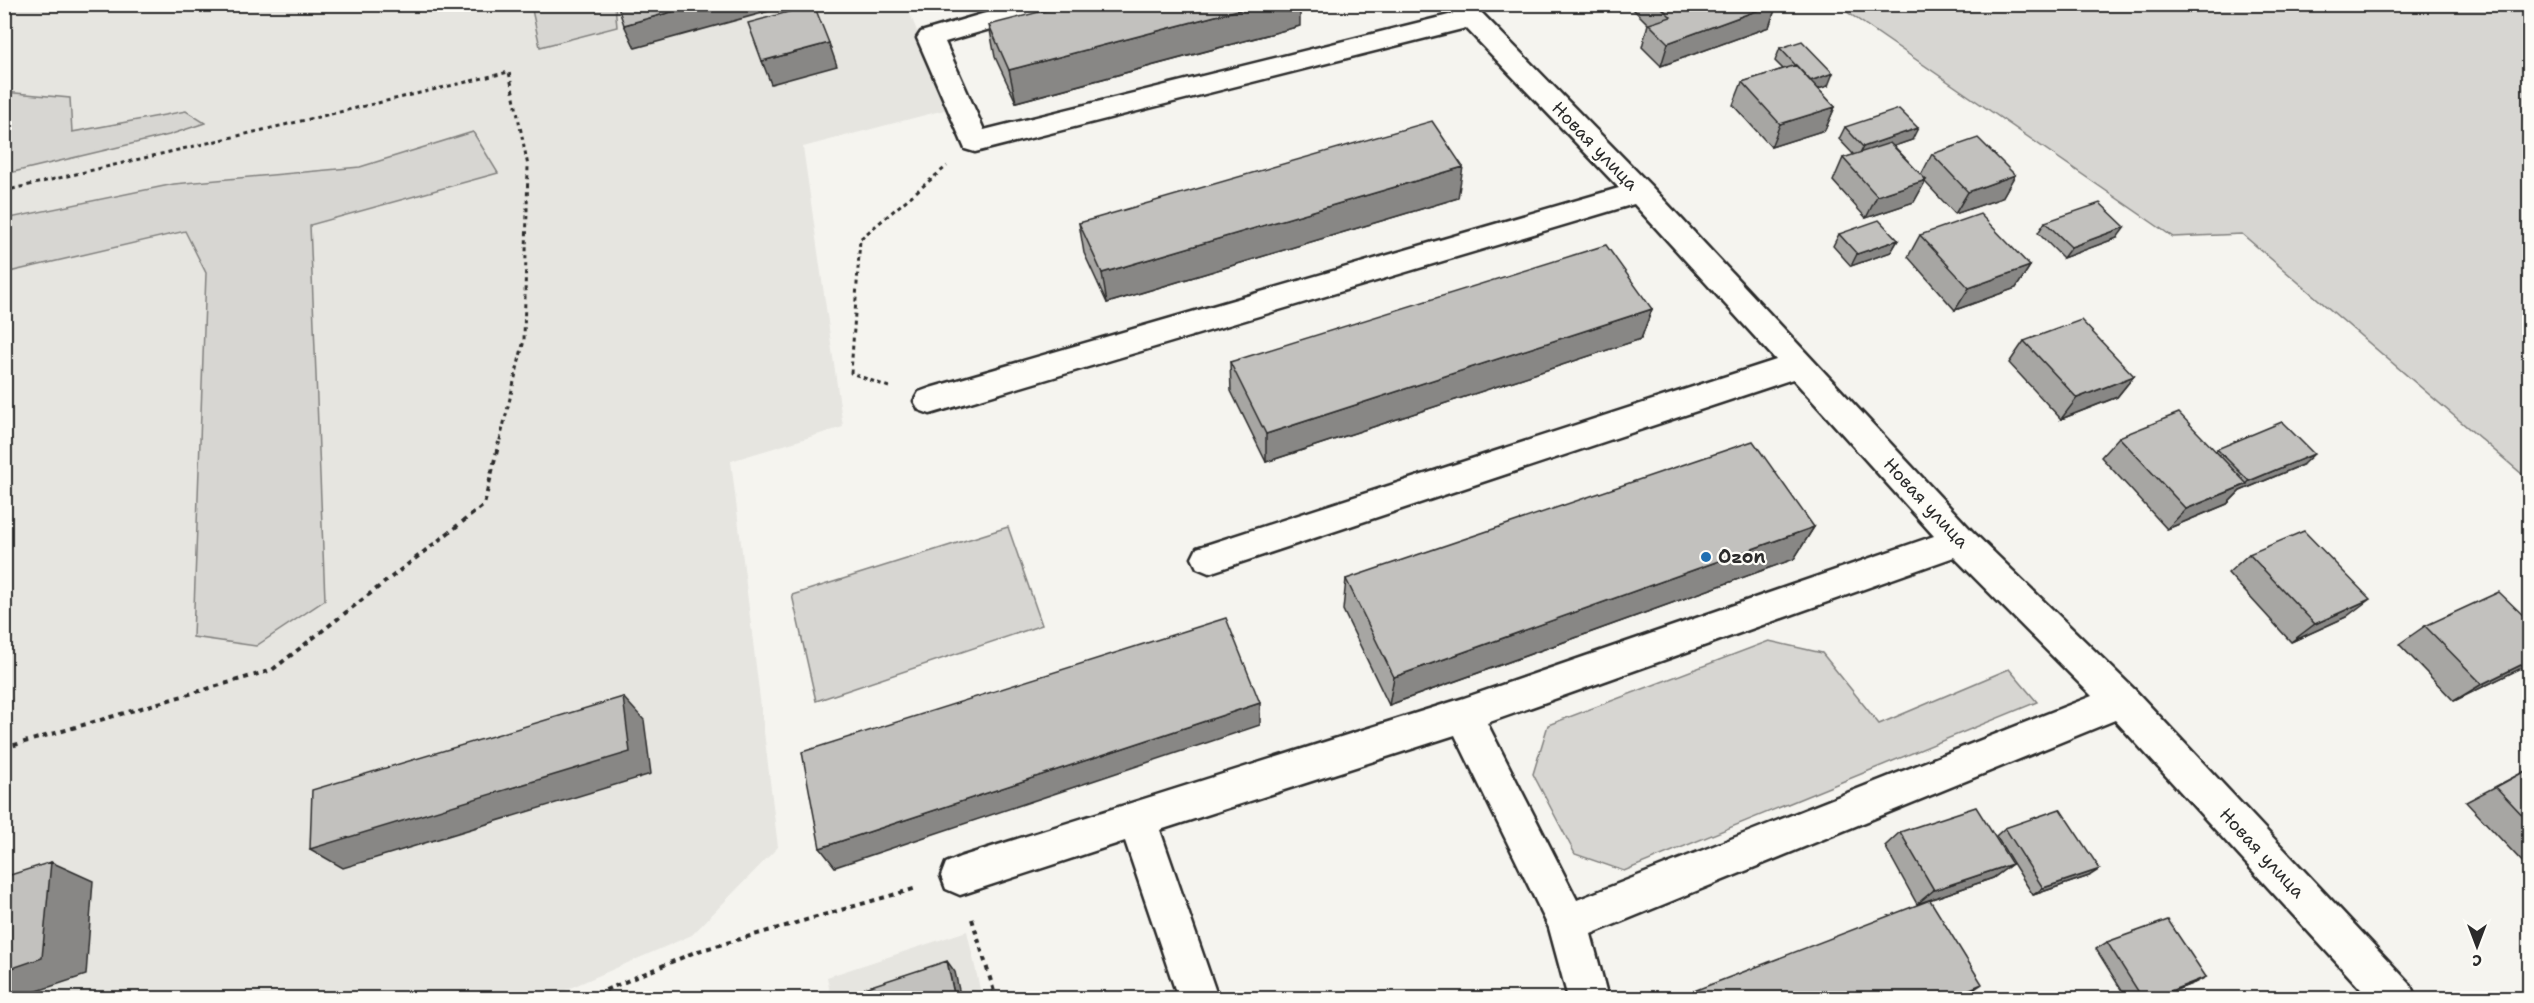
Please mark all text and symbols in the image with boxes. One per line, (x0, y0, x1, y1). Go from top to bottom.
street label: Новая улица (1546, 96, 1644, 196)
street label: Новая улица (1878, 453, 1974, 553)
place label: Ozon (1718, 545, 1765, 569)
marker: Ozon (1699, 550, 1713, 564)
street label: Новая улица (2214, 803, 2310, 903)
north arrow (2447, 916, 2507, 976)
text: С (2472, 950, 2482, 971)

